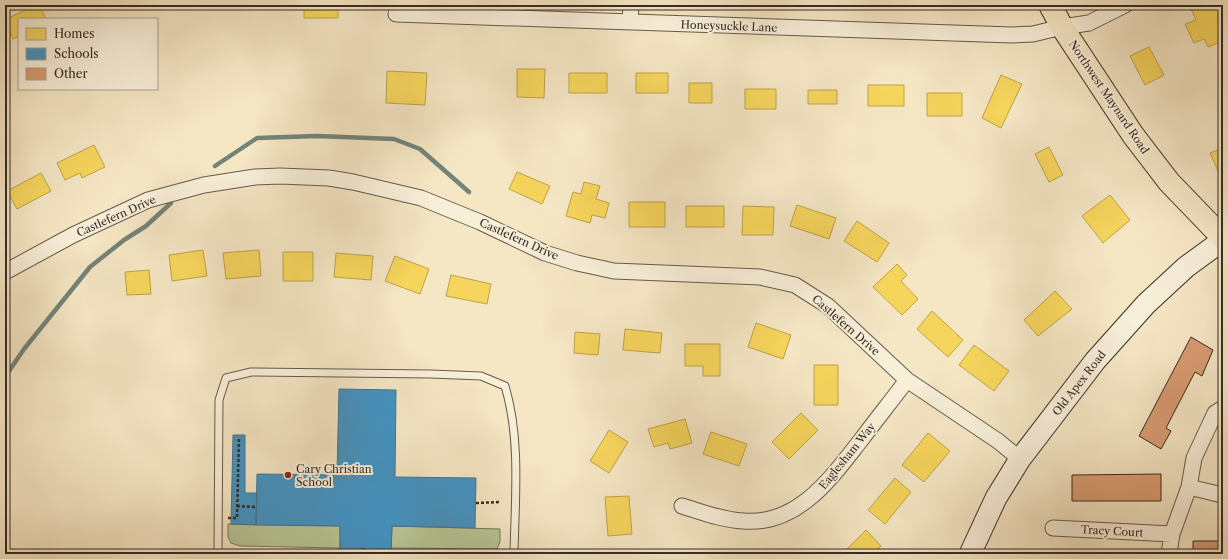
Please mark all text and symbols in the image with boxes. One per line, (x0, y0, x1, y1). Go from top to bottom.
street label: Honeysuckle Lane (680, 17, 778, 35)
legend (18, 18, 158, 90)
text: Homes (54, 26, 94, 41)
street label: Northwest Maynard Road (1066, 38, 1152, 157)
text: Schools (54, 46, 99, 61)
text: Other (54, 66, 88, 81)
street label: Castlefern Drive (74, 192, 158, 240)
street label: Castlefern Drive (477, 215, 561, 263)
street label: Castlefern Drive (809, 292, 883, 358)
street label: Old Apex Road (1049, 348, 1109, 418)
street label: Eaglesham Way (816, 419, 879, 492)
place label: Cary Christian School (296, 462, 372, 489)
marker: Cary Christian School (283, 470, 293, 480)
street label: Tracy Court (1080, 522, 1144, 540)

